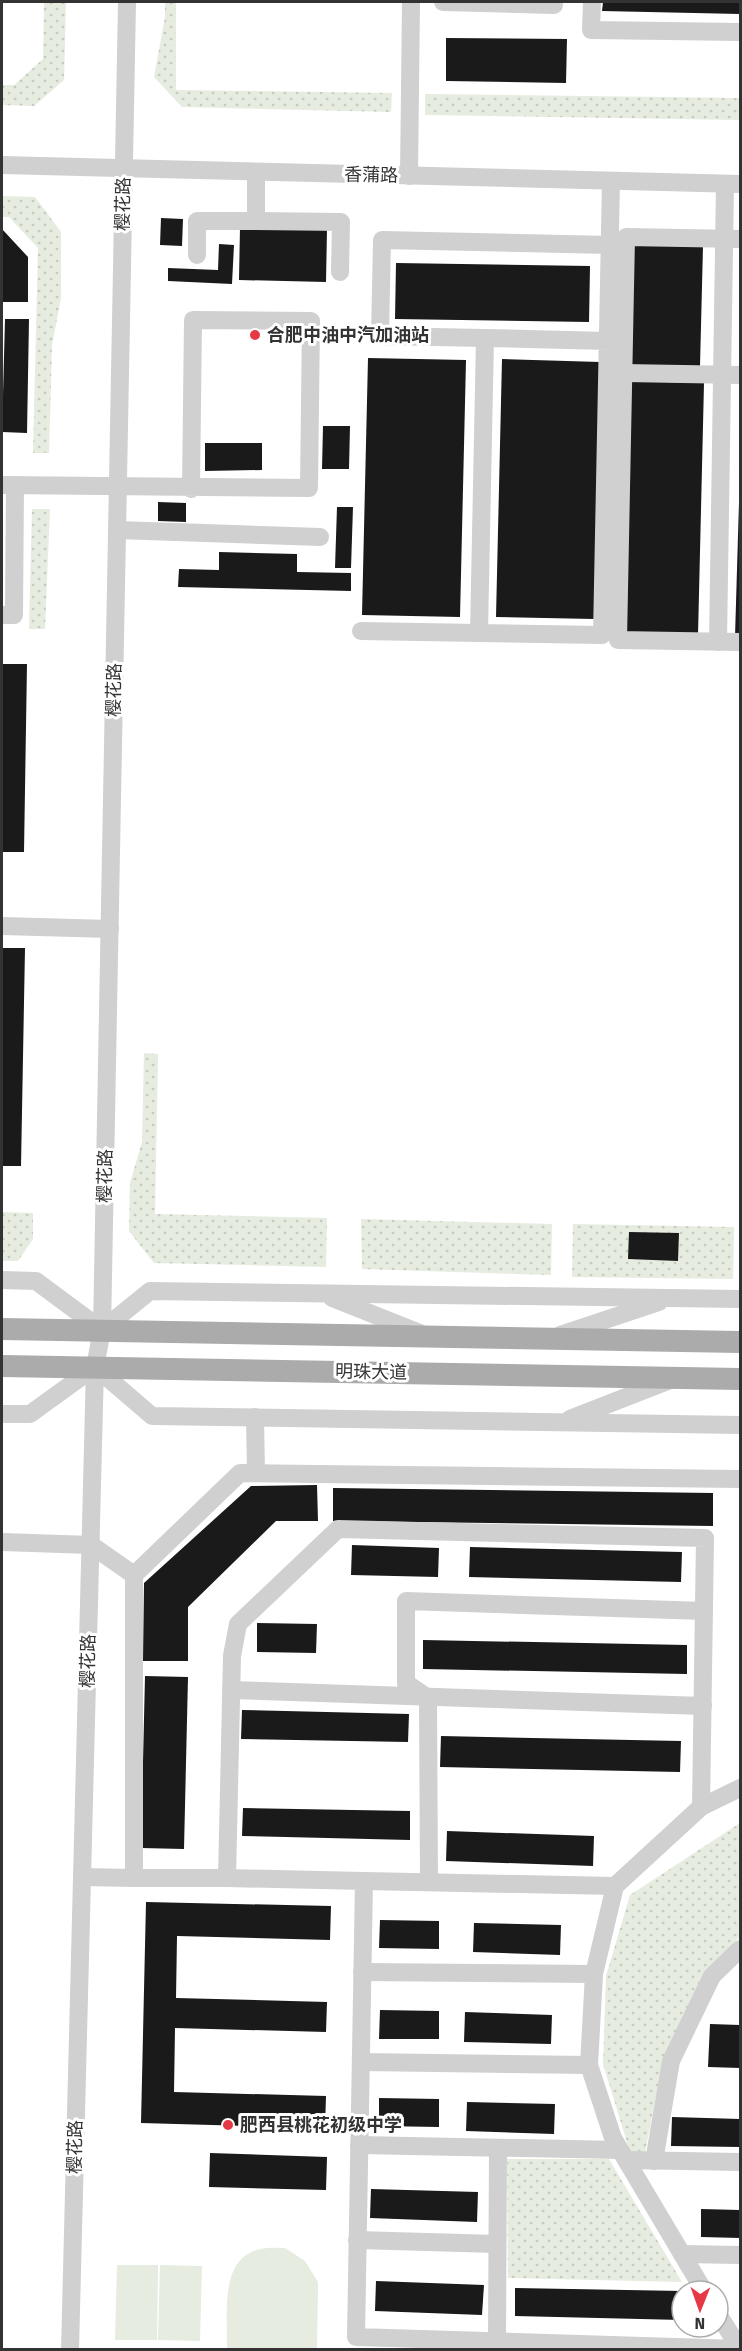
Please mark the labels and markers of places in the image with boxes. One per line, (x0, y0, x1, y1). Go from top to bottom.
place label: 合肥中油中汽加油站 (267, 324, 429, 346)
marker: 合肥中油中汽加油站 (248, 328, 262, 342)
place label: 肥西县桃花初级中学 (240, 2114, 402, 2136)
marker: 肥西县桃花初级中学 (221, 2118, 235, 2132)

